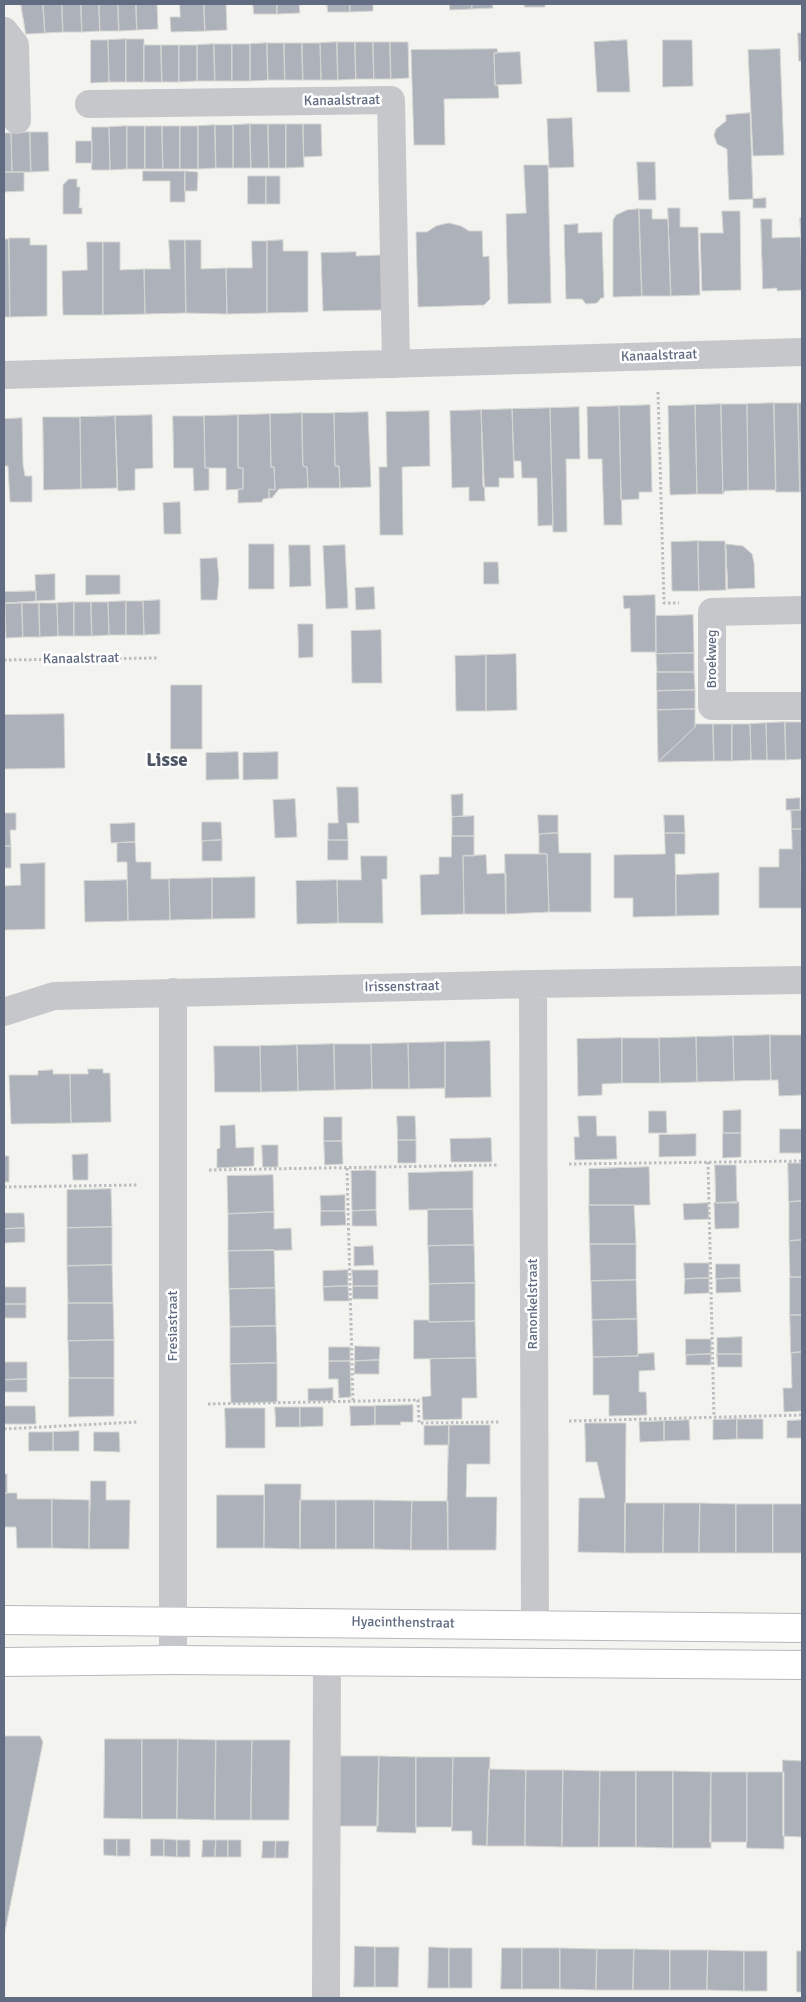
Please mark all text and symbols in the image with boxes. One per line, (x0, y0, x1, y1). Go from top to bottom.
street label: Kanaalstraat (304, 92, 380, 110)
street label: Kanaalstraat (621, 346, 697, 366)
street label: Broekweg (704, 630, 720, 688)
street label: Kanaalstraat (43, 650, 119, 668)
district label: Lisse (146, 750, 188, 772)
street label: Irissenstraat (364, 978, 440, 996)
street label: Ranonkelstraat (525, 1259, 541, 1349)
street label: Fresiastraat (165, 1291, 181, 1361)
street label: Hyacinthenstraat (351, 1614, 455, 1632)

